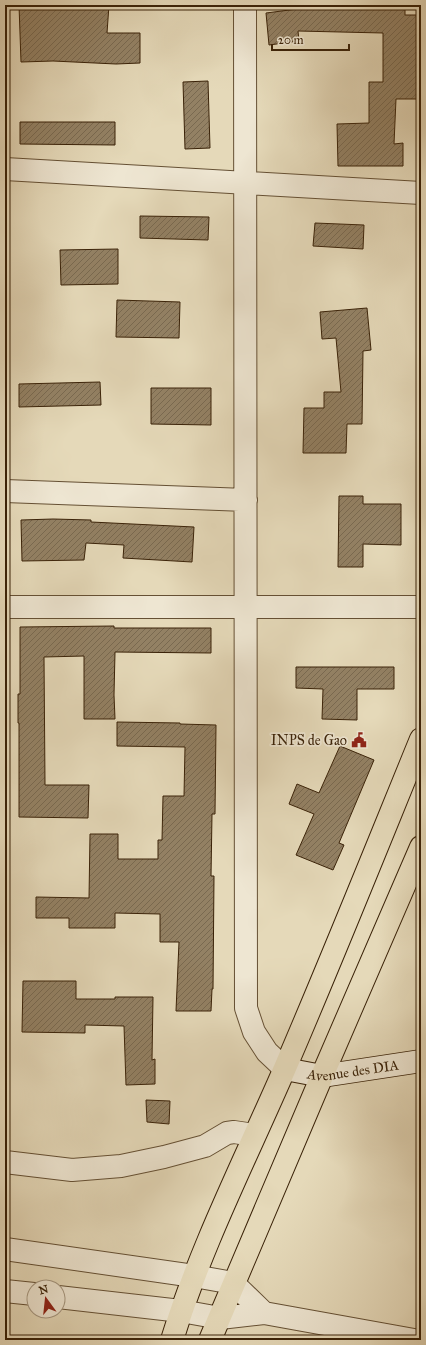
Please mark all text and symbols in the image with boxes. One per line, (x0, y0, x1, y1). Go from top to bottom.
scale bar (272, 26, 349, 52)
text: 20 m (278, 33, 304, 47)
public building icon: INPS de Gao (350, 731, 368, 749)
place label: INPS de Gao (271, 732, 347, 749)
street label: Avenue des DIA (305, 1056, 401, 1085)
north arrow (26, 1279, 66, 1319)
text: N (37, 1282, 50, 1297)

